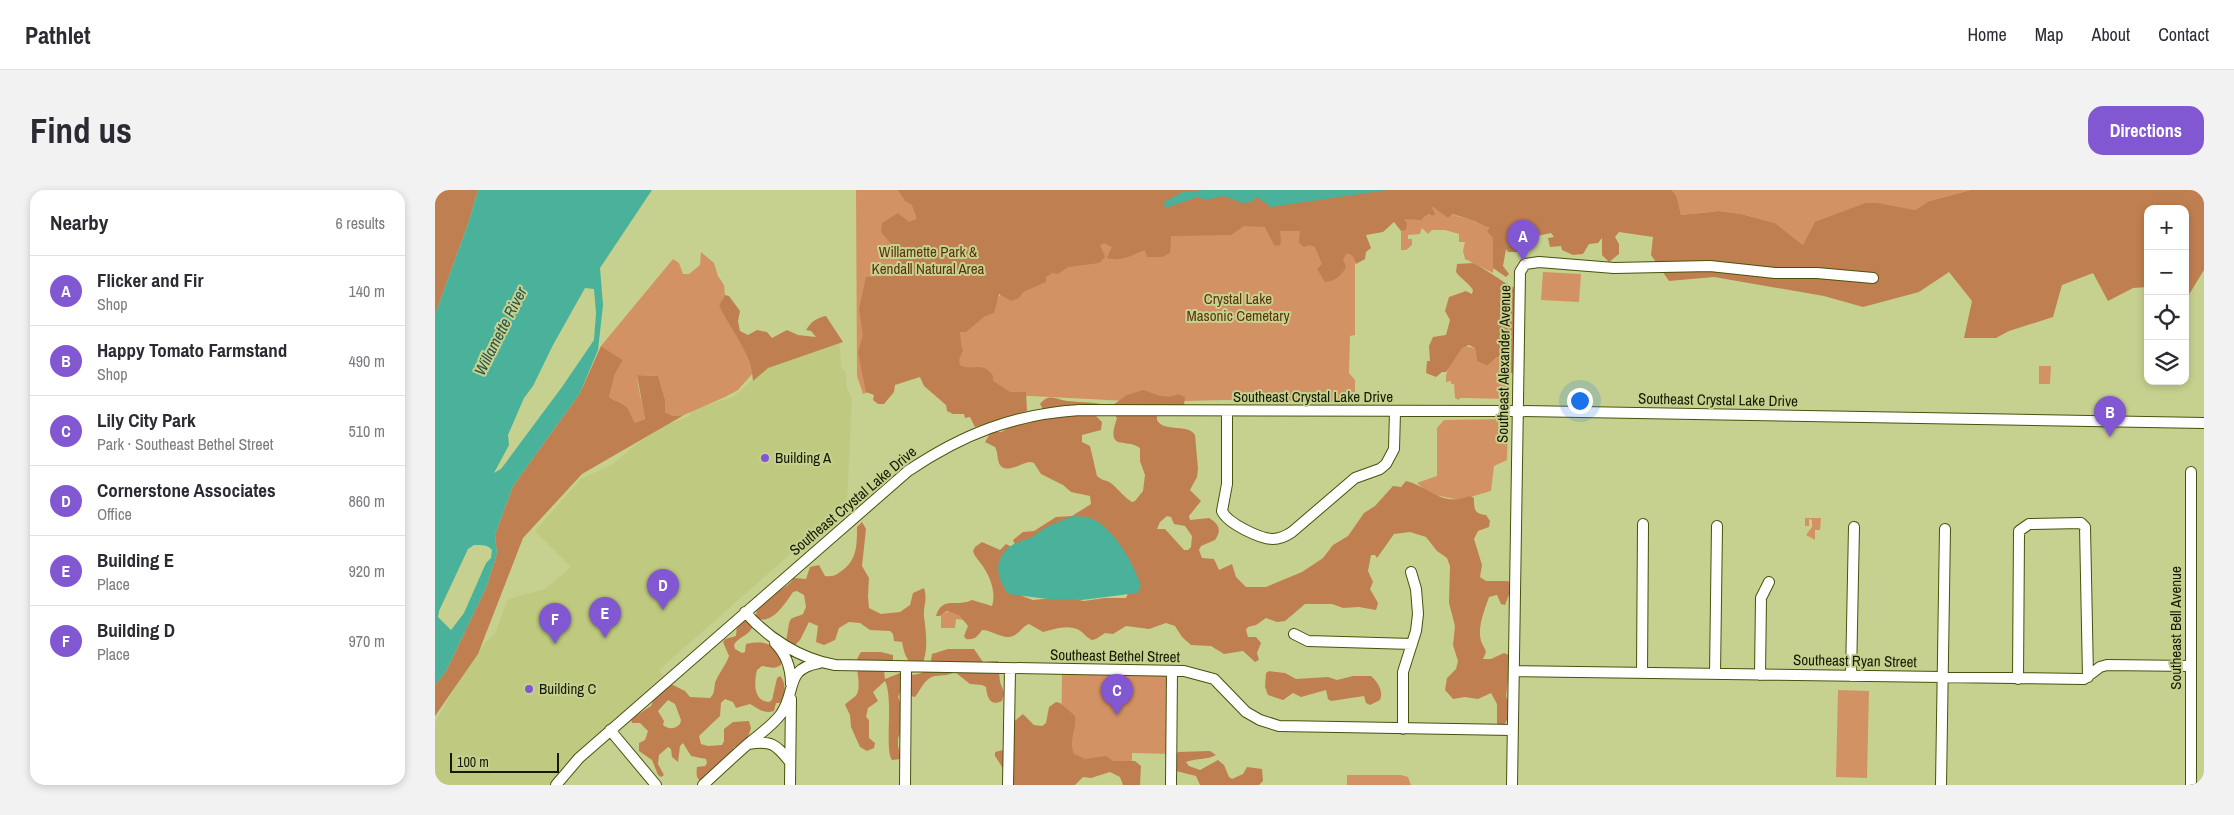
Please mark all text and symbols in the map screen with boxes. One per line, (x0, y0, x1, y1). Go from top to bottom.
text: Pathlet (25, 19, 91, 51)
text: Home (1967, 22, 2007, 47)
text: Map (2035, 22, 2064, 47)
text: About (2092, 22, 2130, 47)
text: Contact (2158, 22, 2209, 47)
button: Directions (2088, 106, 2204, 155)
text: Find us (30, 107, 132, 154)
map controls (2144, 205, 2189, 385)
button: + (2144, 205, 2189, 250)
text: Nearby (50, 208, 108, 237)
text: 6 results (335, 212, 385, 234)
pin: A (1507, 220, 1539, 261)
park label: Willamette Park & Kendall Natural Area (872, 241, 985, 279)
button: − (2144, 250, 2189, 295)
text: Flicker and Fir (97, 267, 204, 293)
text: A (61, 280, 71, 302)
text: 140 m (349, 280, 385, 302)
water label: Willamette River (468, 282, 532, 379)
street label: Southeast Alexander Avenue (1492, 285, 1515, 443)
park label: Crystal Lake Masonic Cemetary (1186, 288, 1290, 326)
text: Shop (97, 293, 128, 315)
button: locate (2144, 295, 2189, 340)
text: Happy Tomato Farmstand (97, 337, 287, 363)
button: layers (2144, 340, 2189, 385)
text: B (61, 350, 71, 372)
text: 490 m (349, 350, 385, 372)
text: Shop (97, 363, 128, 385)
street label: Southeast Crystal Lake Drive (1233, 386, 1393, 407)
your location (1567, 388, 1593, 414)
street label: Southeast Crystal Lake Drive (1638, 388, 1798, 411)
pin: B (2094, 396, 2126, 437)
text: Lily City Park (97, 407, 196, 433)
text: C (61, 420, 71, 442)
text: 510 m (349, 420, 385, 442)
text: Park · Southeast Bethel Street (97, 433, 274, 455)
street label: Southeast Crystal Lake Drive (785, 441, 921, 560)
place label: Building A (775, 447, 832, 468)
marker: Building A (759, 452, 771, 464)
text: Cornerstone Associates (97, 477, 276, 503)
text: D (61, 490, 71, 512)
text: 860 m (349, 490, 385, 512)
text: Office (97, 503, 132, 525)
text: Building E (97, 547, 174, 573)
text: E (62, 560, 70, 582)
text: 920 m (349, 560, 385, 582)
street label: Southeast Bell Avenue (2165, 566, 2186, 690)
pin: D (647, 569, 679, 610)
text: Place (97, 573, 130, 595)
pin: E (589, 597, 621, 638)
pin: F (539, 603, 571, 644)
text: Building D (97, 617, 175, 643)
text: F (62, 630, 70, 652)
text: 970 m (349, 630, 385, 652)
text: Place (97, 643, 130, 665)
street label: Southeast Bethel Street (1050, 644, 1181, 667)
street label: Southeast Ryan Street (1793, 649, 1918, 672)
pin: C (1101, 674, 1133, 715)
place label: Building C (539, 678, 597, 699)
marker: Building C (523, 683, 535, 695)
scale bar (450, 750, 559, 773)
text: 100 m (457, 753, 489, 771)

